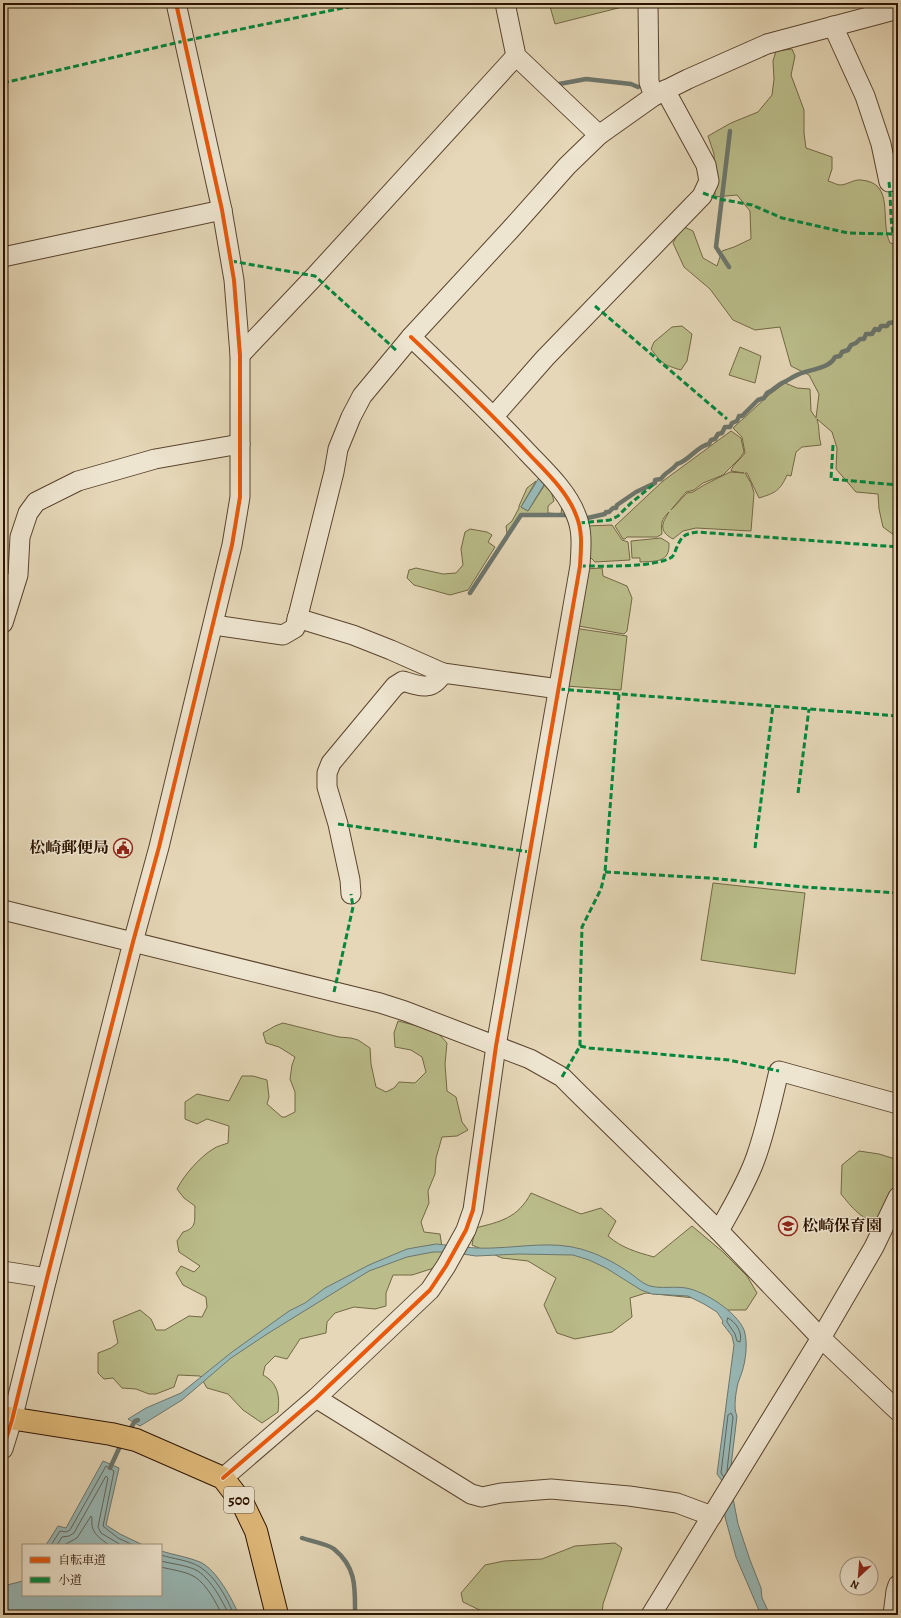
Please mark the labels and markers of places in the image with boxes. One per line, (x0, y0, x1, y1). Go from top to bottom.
place label: 松崎郵便局 (29, 837, 109, 859)
public building icon: 松崎郵便局 (112, 837, 134, 859)
school or university icon: 松崎保育園 (777, 1215, 799, 1237)
place label: 松崎保育園 (802, 1215, 882, 1237)

